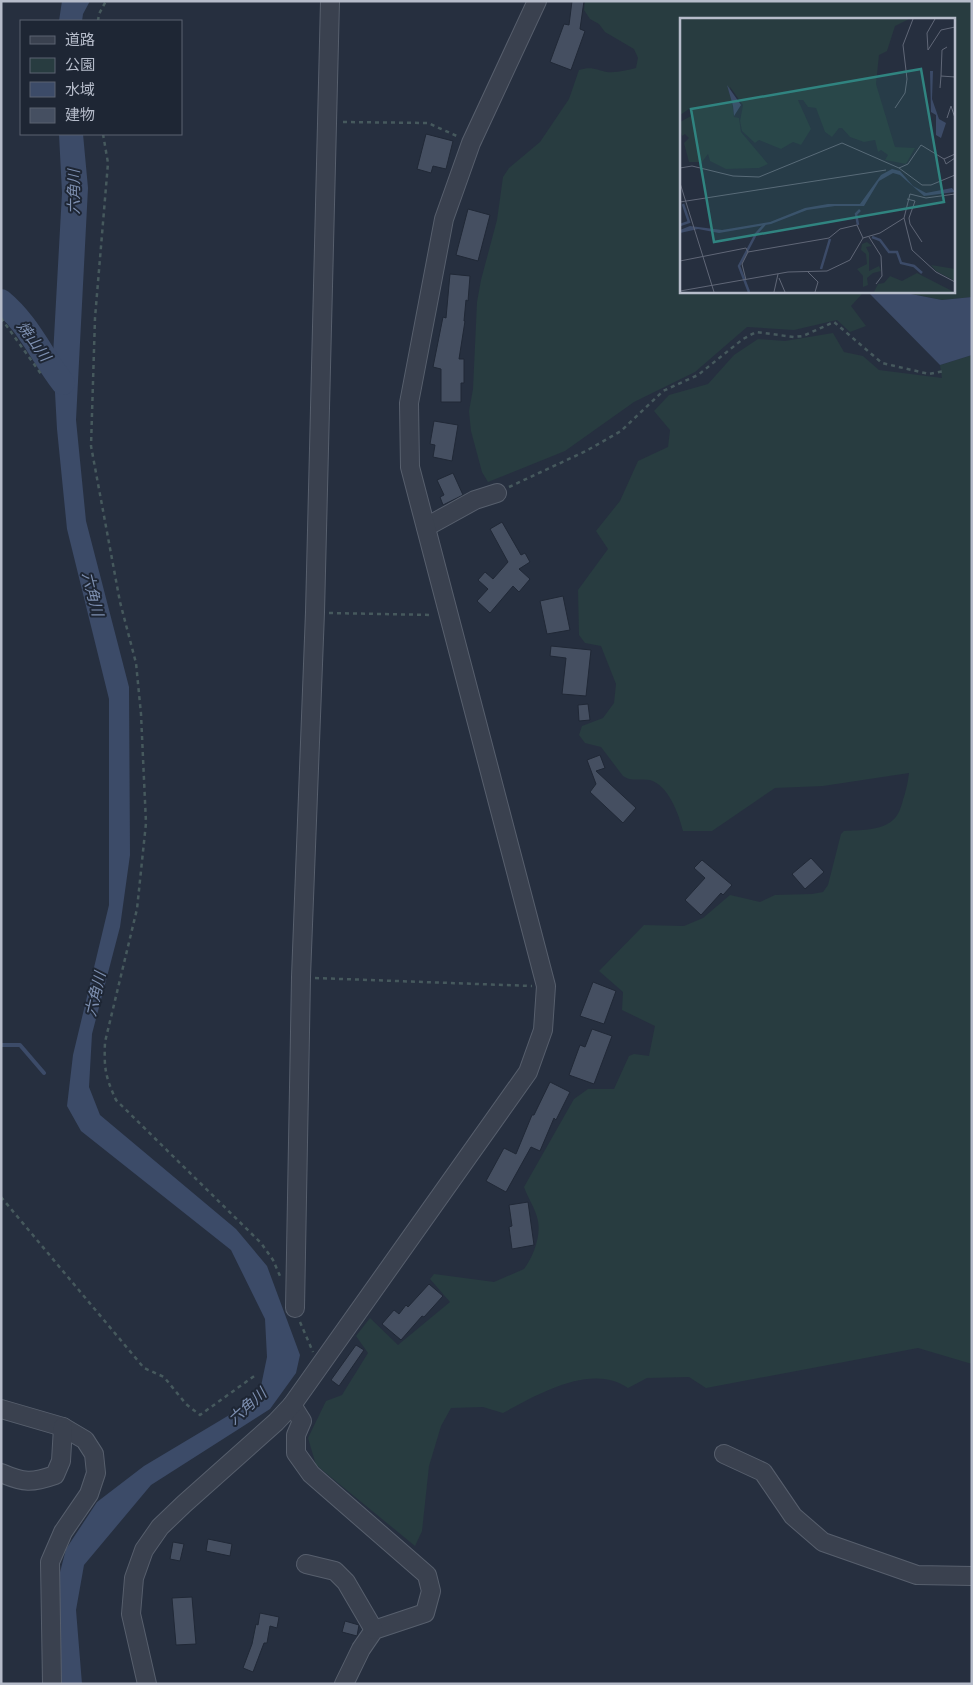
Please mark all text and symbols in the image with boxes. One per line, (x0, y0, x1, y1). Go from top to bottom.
inset map (680, 18, 956, 292)
legend (20, 20, 182, 135)
text: 道路 (65, 31, 95, 48)
text: 公園 (65, 56, 95, 73)
text: 水域 (65, 81, 95, 98)
text: 建物 (65, 106, 95, 123)
water label: 六角川 (65, 168, 82, 215)
water label: 焼山川 (14, 318, 55, 366)
water label: 六角川 (79, 570, 107, 620)
water label: 六角川 (82, 968, 109, 1018)
water label: 六角川 (225, 1383, 271, 1427)

